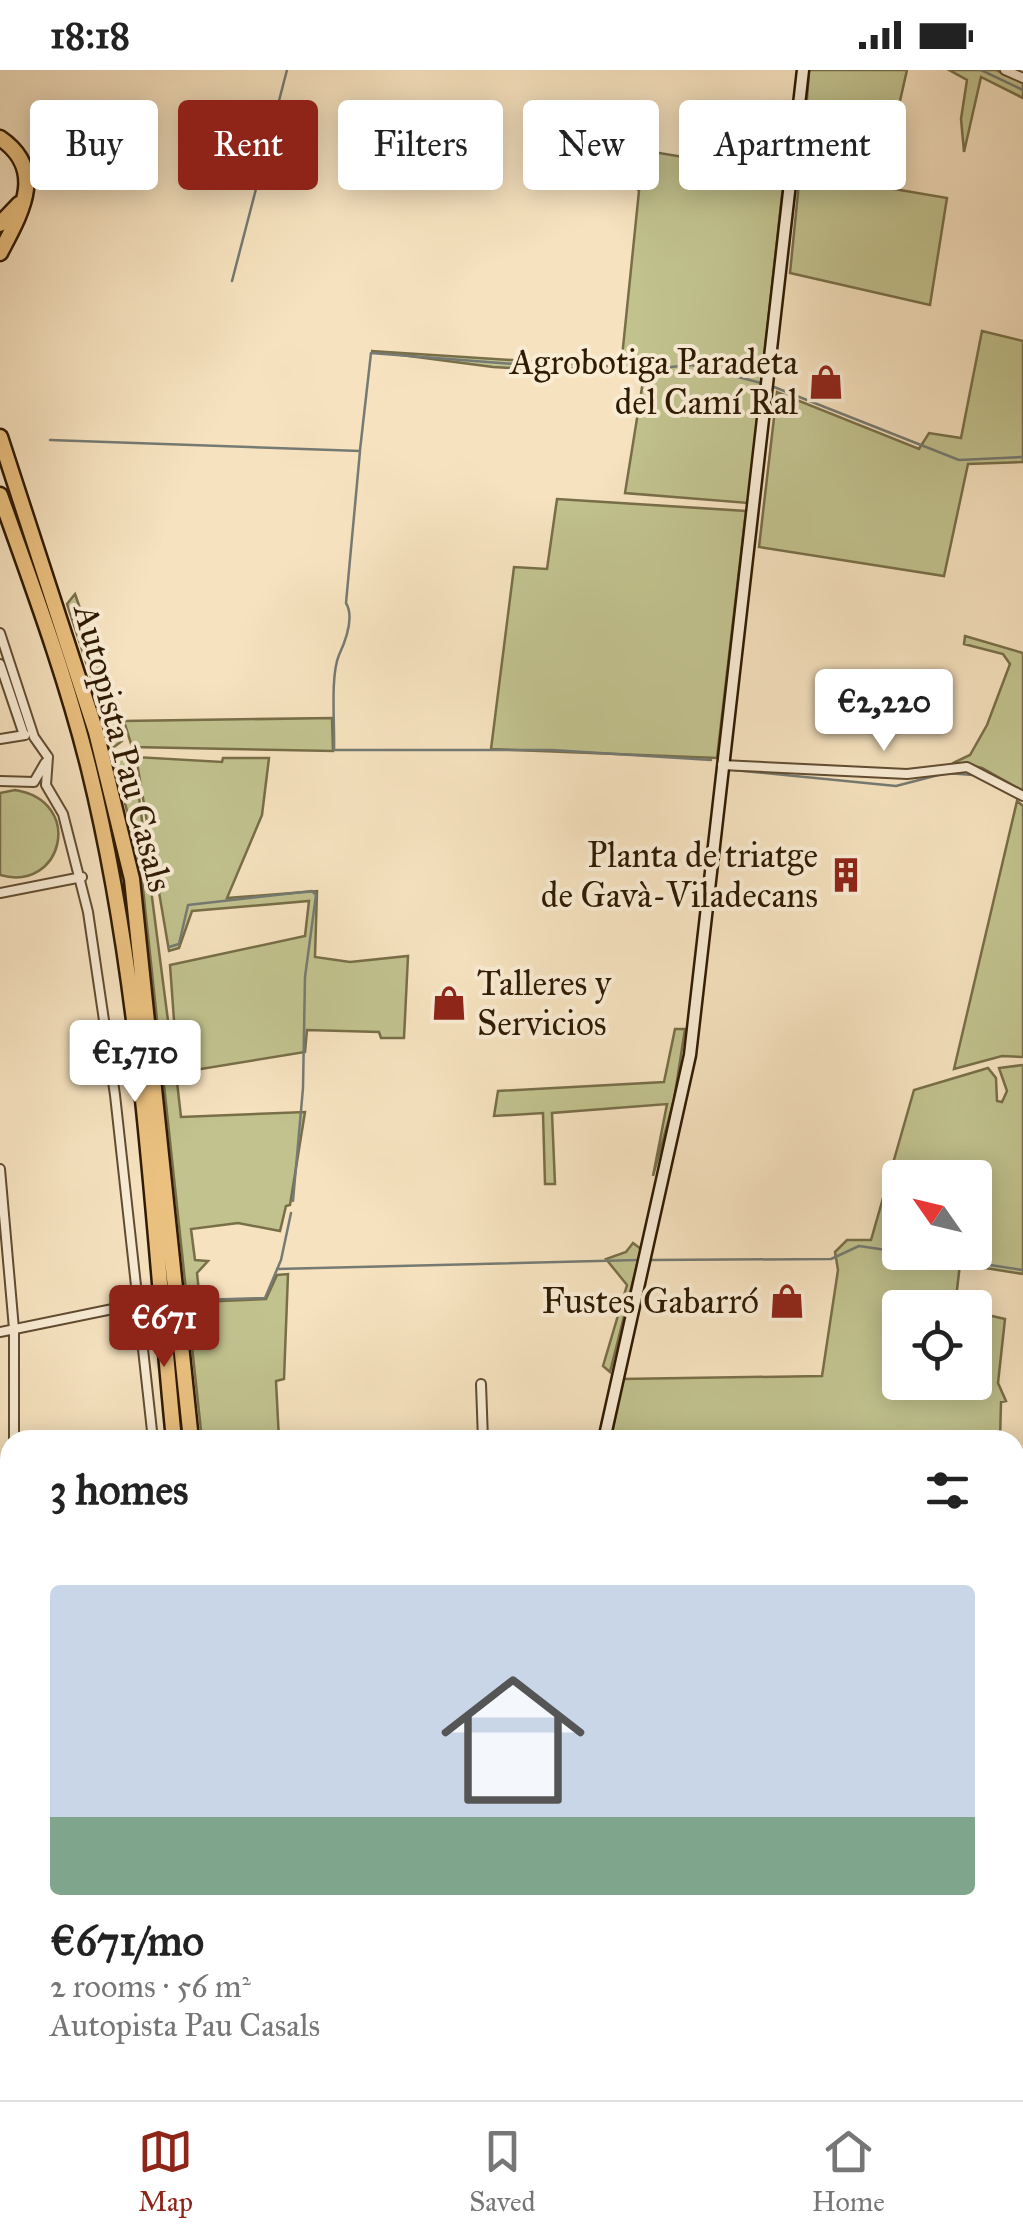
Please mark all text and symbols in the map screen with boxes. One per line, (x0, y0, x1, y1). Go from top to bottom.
text: 18:18 (50, 12, 130, 58)
chip: Buy (30, 100, 158, 190)
chip: Rent (178, 100, 318, 190)
chip: Filters (338, 100, 503, 190)
chip: New (523, 100, 659, 190)
chip: Apartment (679, 100, 906, 190)
place label: Agrobotiga Paradeta del Camí Ral (508, 341, 799, 424)
shop icon: Agrobotiga Paradeta del Camí Ral (807, 363, 845, 401)
street label: Autopista Pau Casals (63, 598, 182, 896)
pin: €2,220 (803, 669, 965, 754)
text: €2,220 (837, 682, 931, 721)
place label: Planta de triatge de Gavà-Viladecans (541, 834, 818, 917)
building icon: Planta de triatge de Gavà-Viladecans (827, 856, 865, 894)
place label: Talleres y Servicios (477, 962, 612, 1045)
shop icon: Talleres y Servicios (430, 984, 468, 1022)
pin: €1,710 (54, 1020, 216, 1105)
text: €1,710 (92, 1033, 178, 1072)
north arrow (882, 1160, 992, 1270)
map controls (882, 1160, 992, 1400)
place label: Fustes Gabarró (542, 1280, 759, 1323)
shop icon: Fustes Gabarró (768, 1282, 806, 1320)
pin: €671 (105, 1285, 223, 1370)
button: locate (882, 1290, 992, 1400)
text: €671 (131, 1298, 197, 1337)
icon: filters (920, 1463, 975, 1518)
text: 3 homes (50, 1464, 188, 1516)
icon: home (423, 1650, 603, 1830)
text: €671/mo (50, 1915, 204, 1967)
text: 2 rooms · 56 m² (50, 1967, 251, 2006)
text: Autopista Pau Casals (50, 2006, 320, 2045)
tab: Map (138, 2124, 193, 2219)
tab: Saved (469, 2124, 536, 2219)
tab: Home (812, 2124, 885, 2219)

